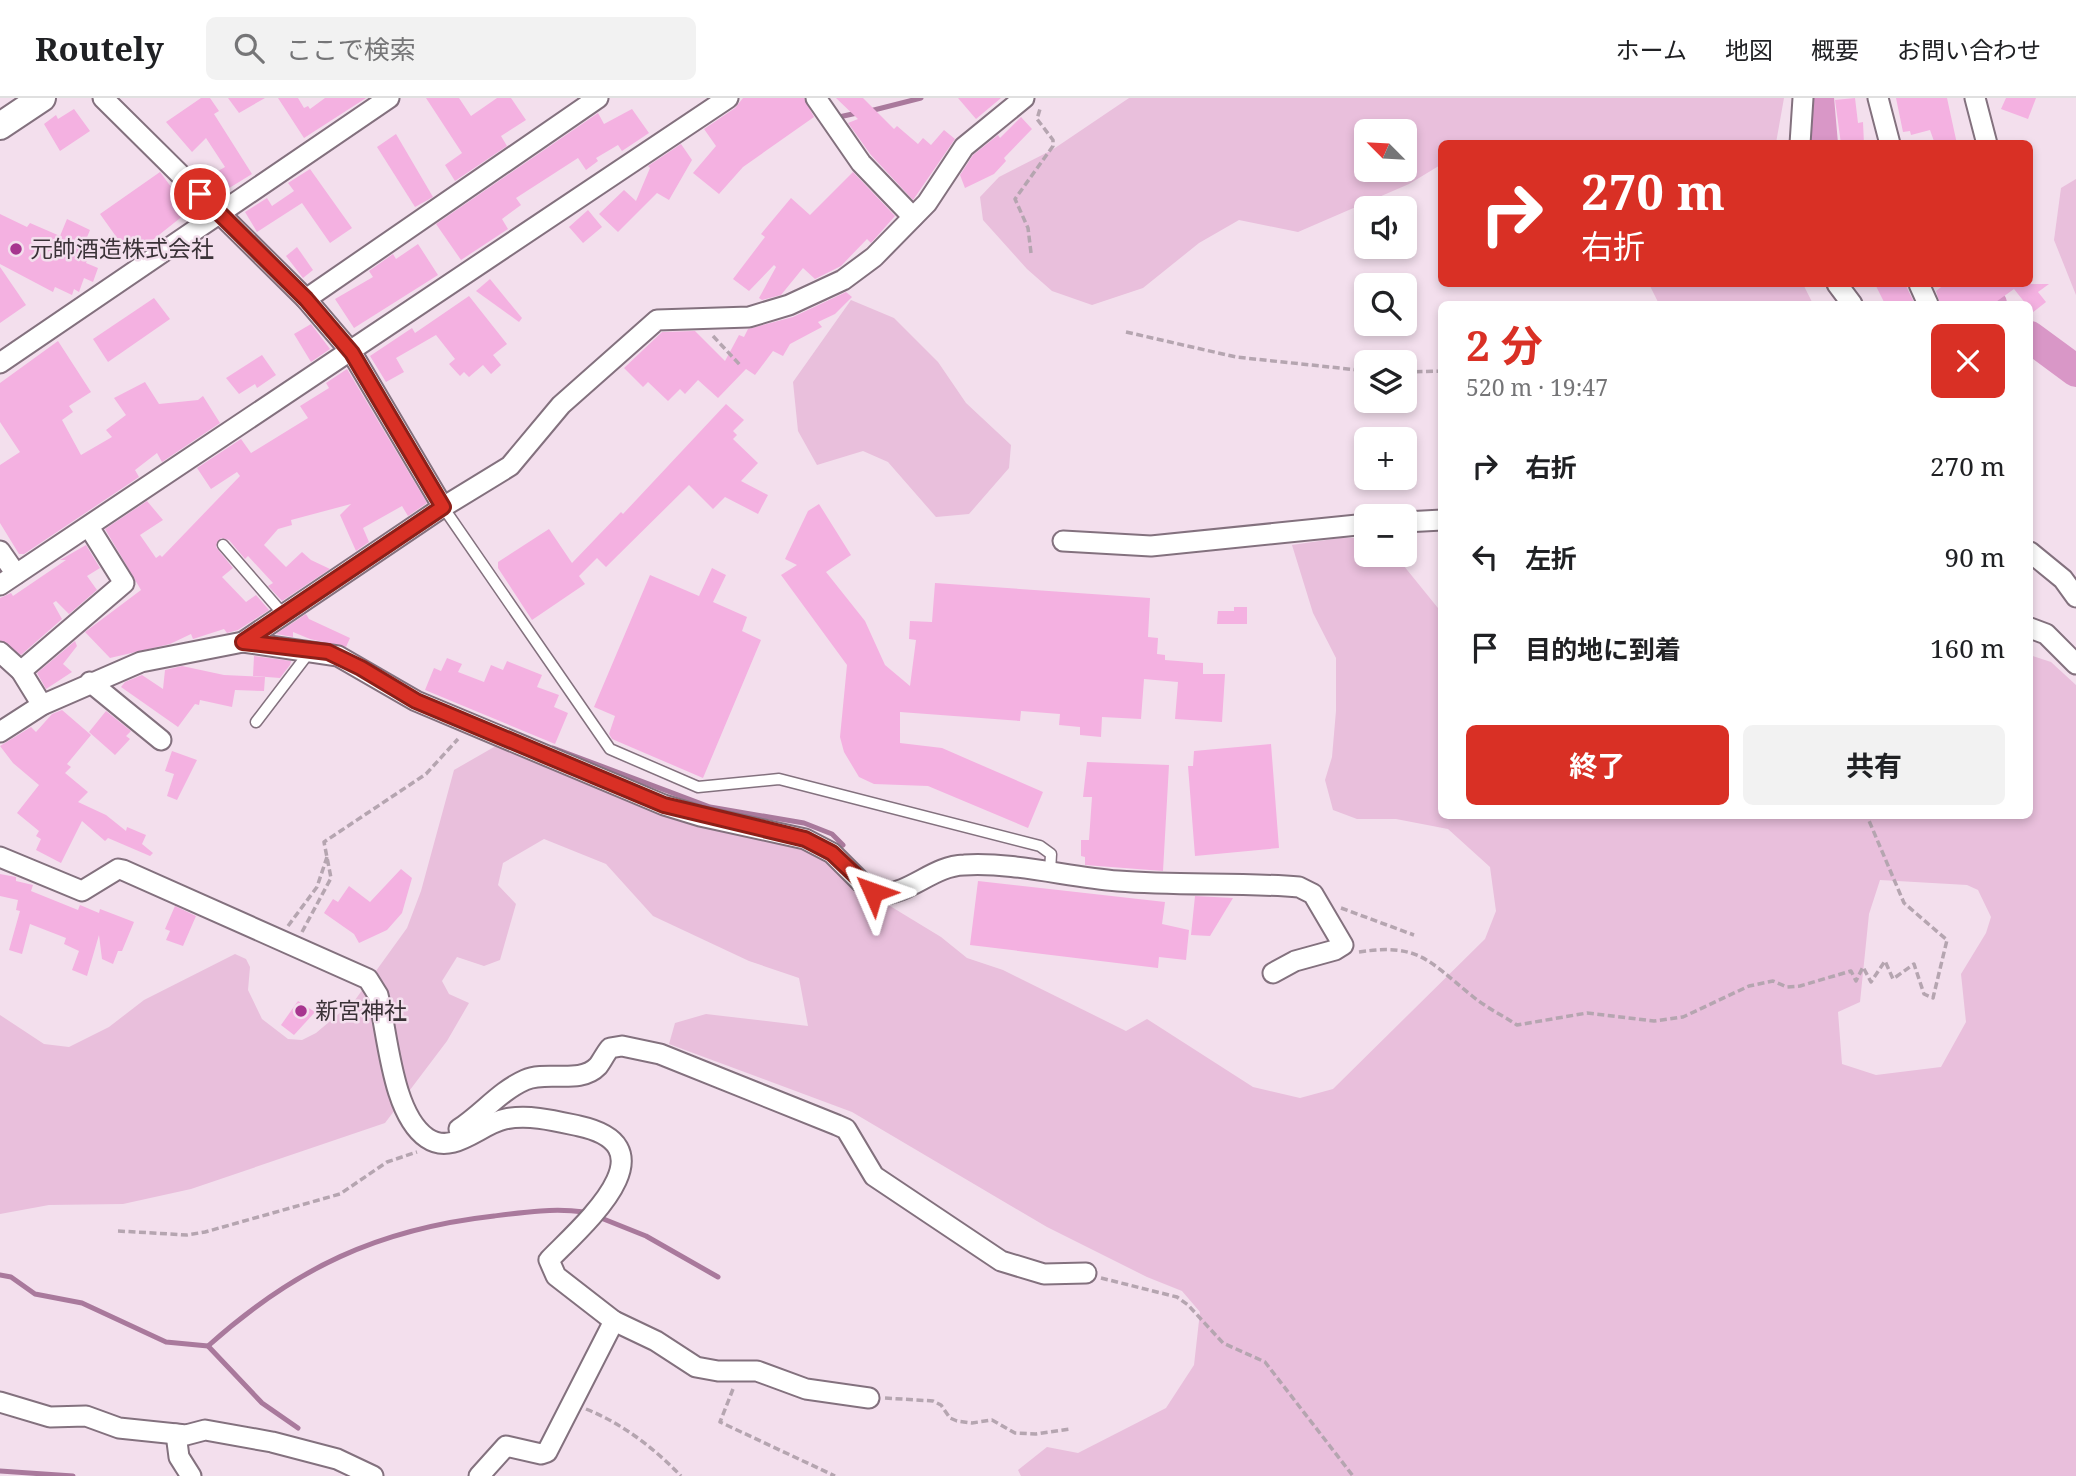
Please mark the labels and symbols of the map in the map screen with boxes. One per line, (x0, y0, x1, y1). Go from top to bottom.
north arrow (1354, 119, 1418, 182)
pin (170, 164, 230, 224)
place label: 元帥酒造株式会社 (30, 232, 214, 264)
marker: 元帥酒造株式会社 (8, 241, 24, 257)
position arrow (836, 855, 910, 929)
place label: 新宮神社 (315, 994, 407, 1026)
marker: 新宮神社 (293, 1003, 309, 1019)

